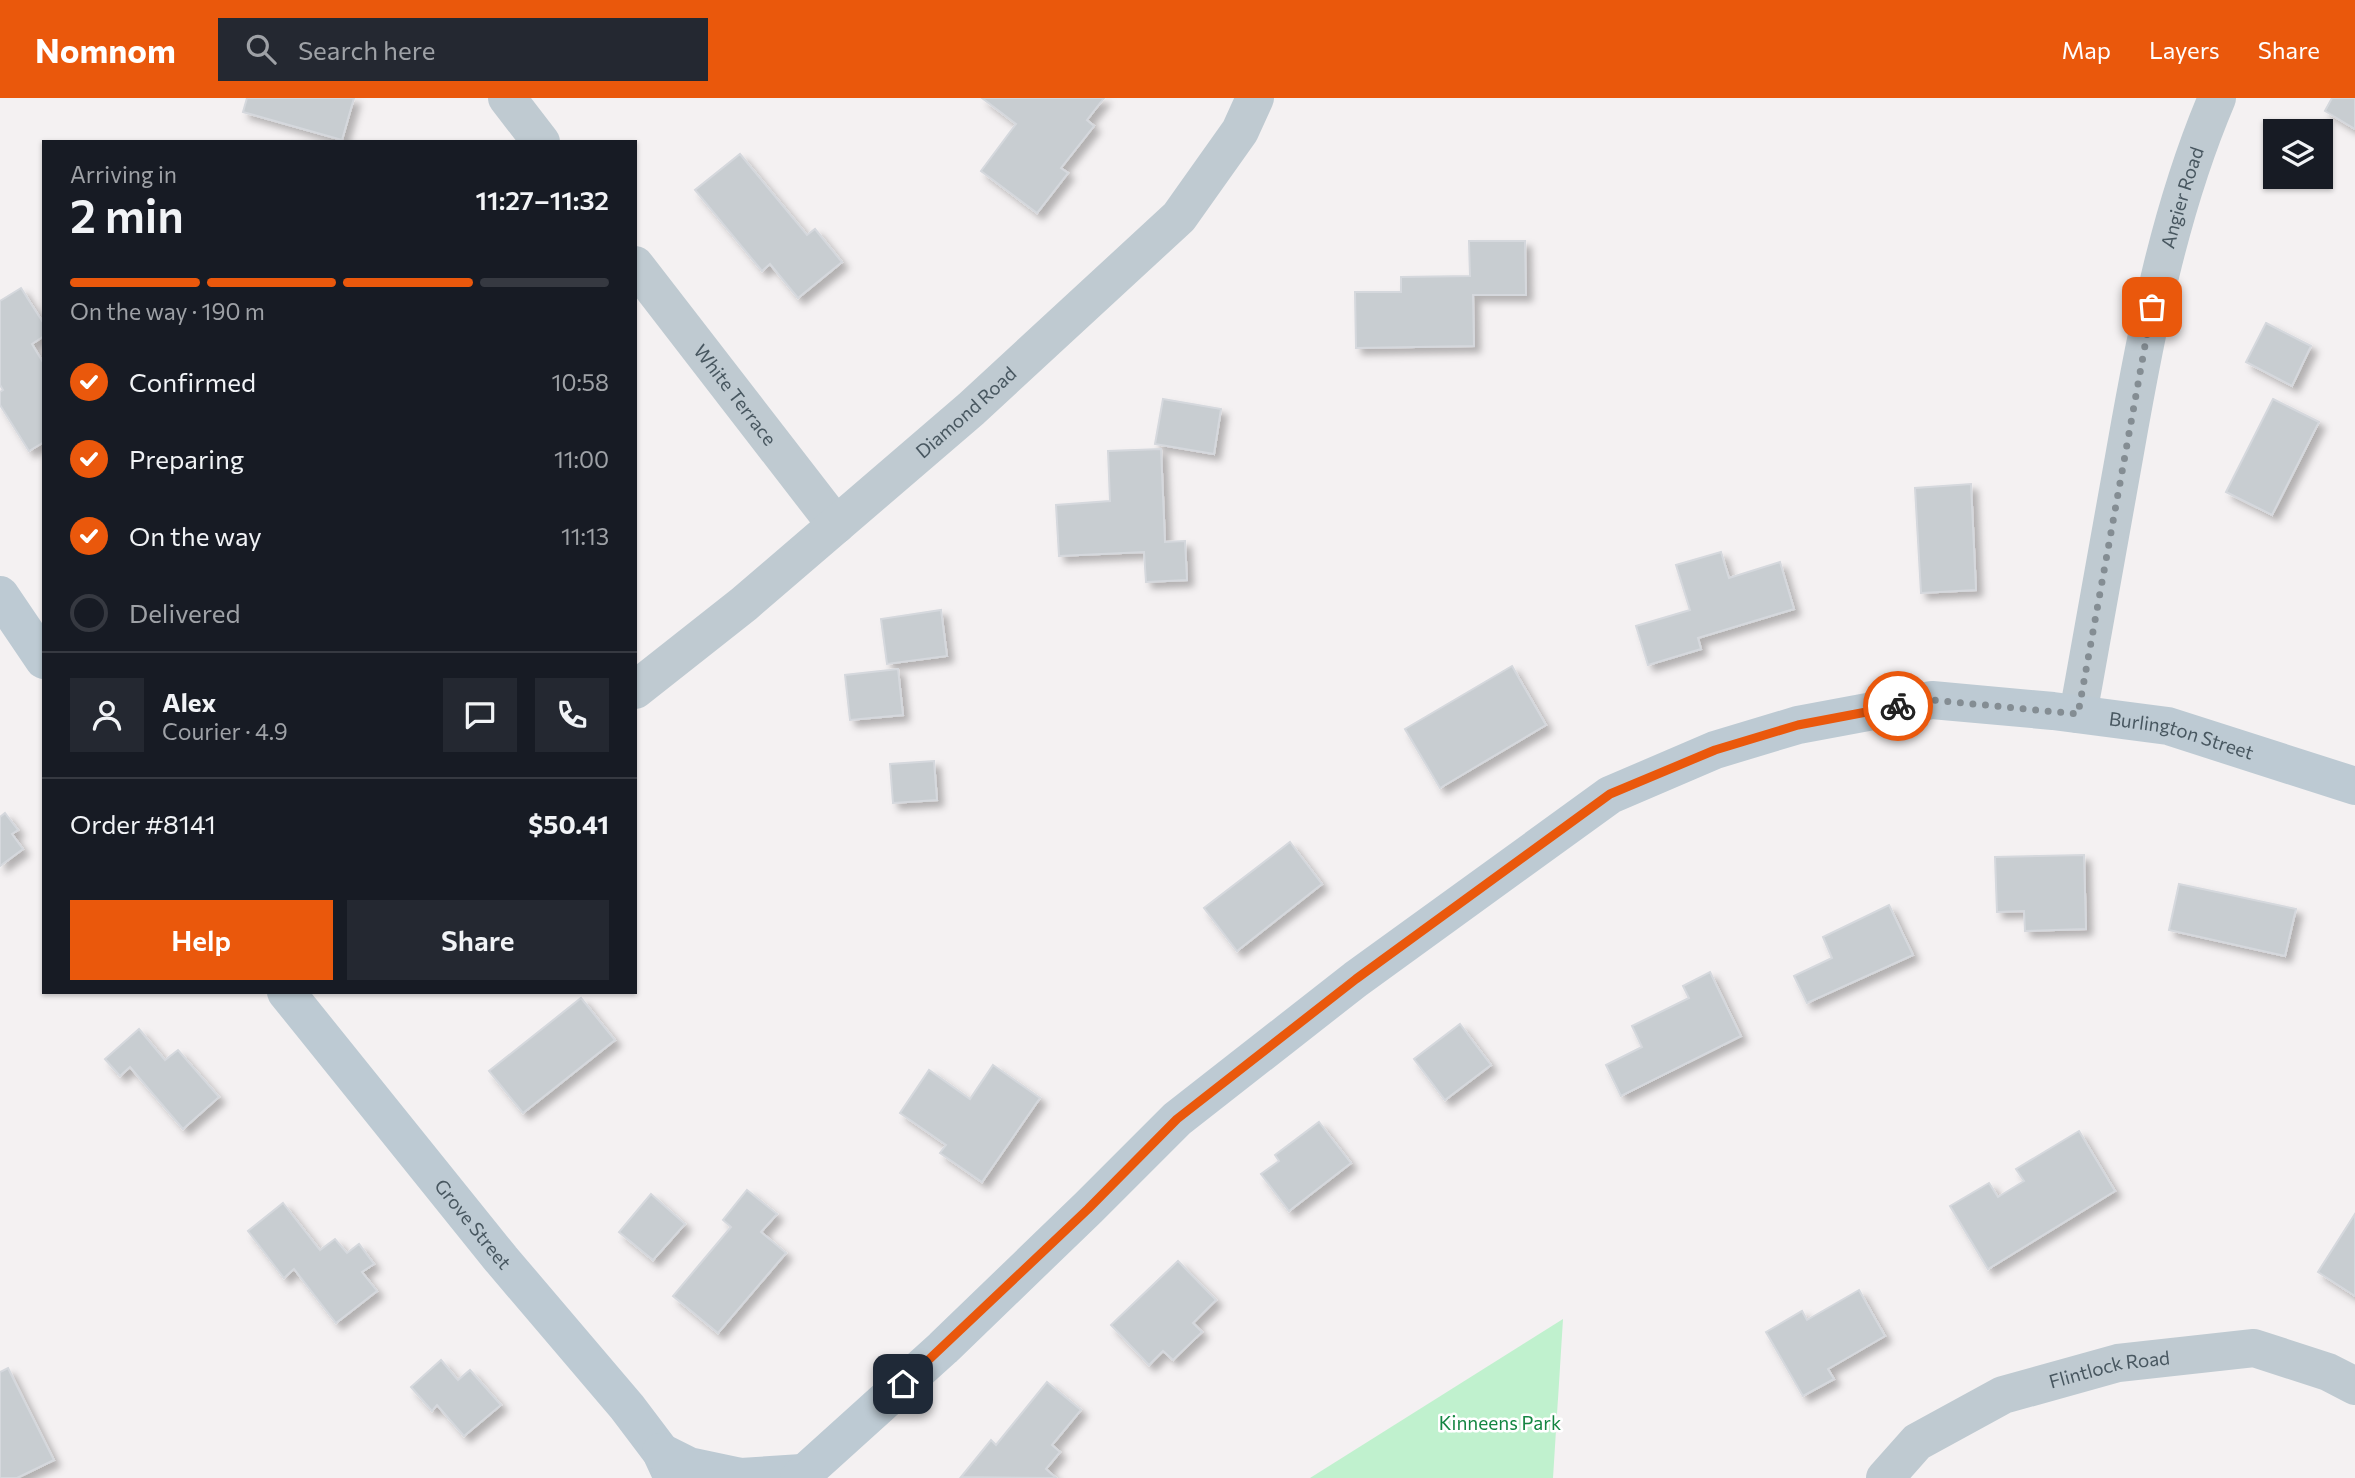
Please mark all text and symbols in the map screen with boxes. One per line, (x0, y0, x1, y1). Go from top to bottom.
search box (218, 18, 708, 81)
text: Nomnom (35, 29, 176, 70)
icon: search (242, 30, 280, 68)
text: Search here (298, 34, 435, 65)
text: Map (2062, 35, 2111, 64)
text: Layers (2149, 35, 2220, 64)
text: Share (2258, 35, 2320, 64)
map controls (2263, 119, 2333, 189)
button: layers (2263, 119, 2333, 189)
street label: Angier Road (2155, 144, 2208, 251)
text: Arriving in (70, 160, 177, 188)
text: 11:27–11:32 (476, 184, 609, 215)
text: 2 min (70, 186, 184, 242)
pin (2122, 277, 2182, 337)
icon: bag (2133, 288, 2171, 326)
text: On the way · 190 m (70, 297, 265, 325)
street label: White Terrace (689, 339, 782, 450)
street label: Diamond Road (911, 361, 1021, 463)
icon: check (70, 363, 108, 401)
text: Confirmed (129, 366, 256, 397)
text: 10:58 (552, 368, 609, 396)
icon: check (70, 440, 108, 478)
text: Preparing (129, 443, 244, 474)
text: 11:00 (554, 445, 609, 473)
icon: check (70, 517, 108, 555)
text: On the way (129, 520, 262, 551)
text: 11:13 (561, 522, 609, 550)
text: Delivered (129, 597, 240, 628)
courier (1863, 671, 1933, 741)
button: person (70, 678, 144, 752)
button: chat (443, 678, 517, 752)
button: phone (535, 678, 609, 752)
text: Alex (162, 686, 216, 717)
icon: bike (1879, 687, 1917, 725)
street label: Burlington Street (2108, 706, 2257, 764)
text: Courier · 4.9 (162, 717, 288, 745)
text: Order #8141 (70, 808, 216, 839)
text: $50.41 (528, 808, 609, 839)
button: Help (70, 900, 333, 980)
button: Share (347, 900, 609, 980)
street label: Grove Street (430, 1174, 517, 1274)
street label: Flintlock Road (2046, 1345, 2171, 1393)
pin (873, 1354, 933, 1414)
icon: home (884, 1365, 922, 1403)
park label: Kinneens Park (1439, 1411, 1561, 1434)

